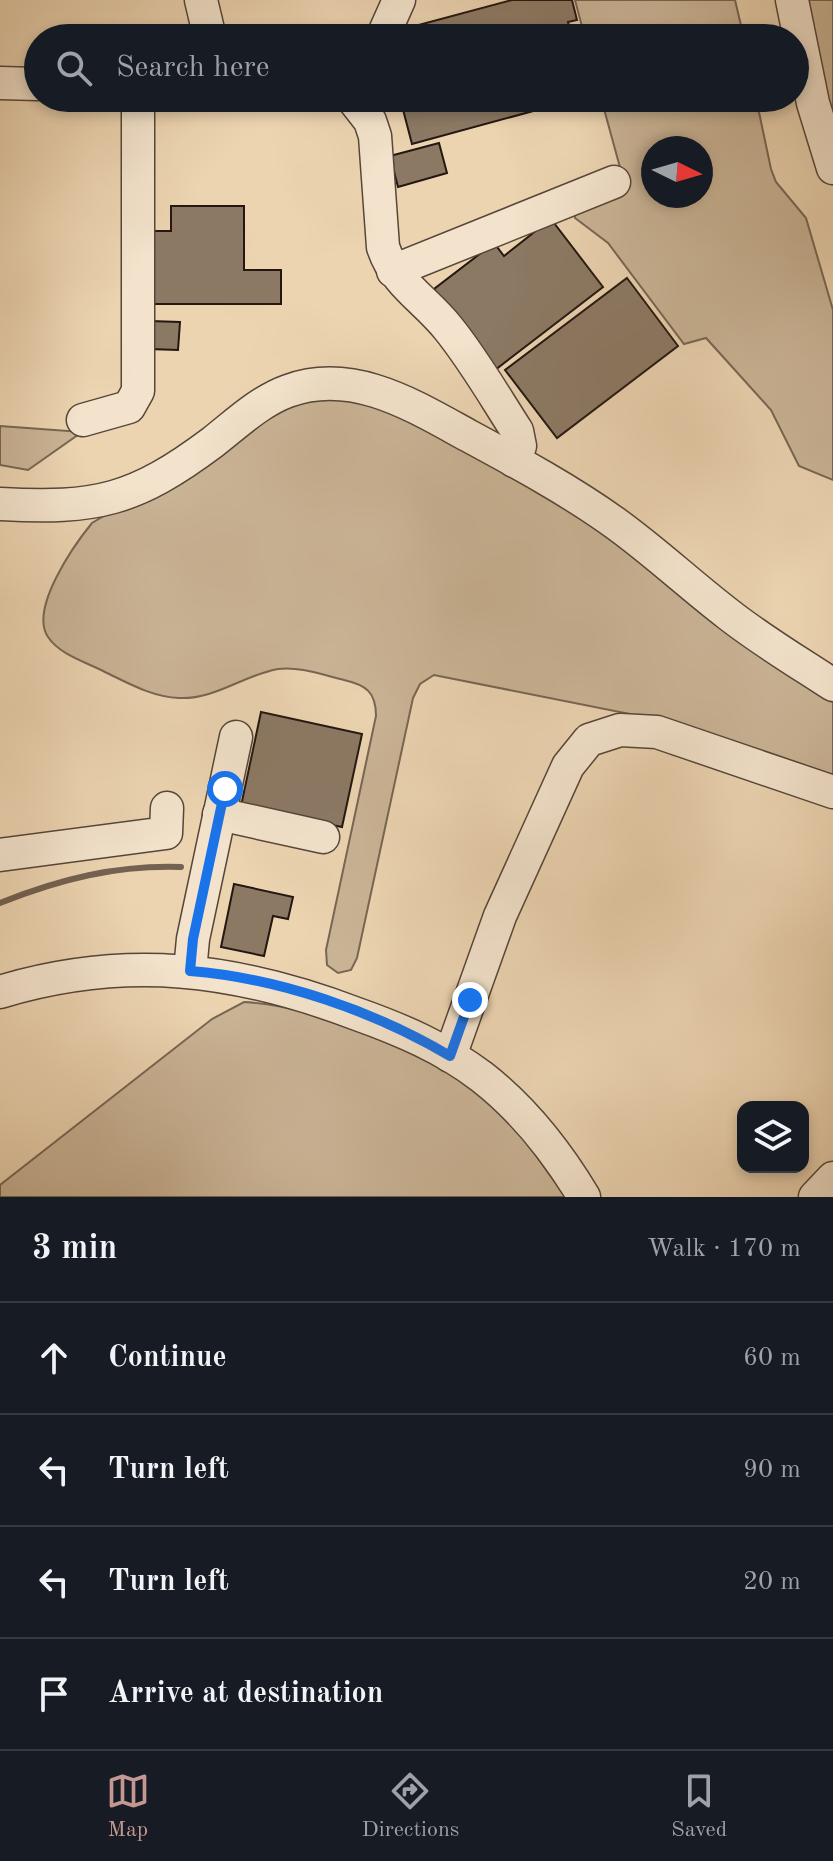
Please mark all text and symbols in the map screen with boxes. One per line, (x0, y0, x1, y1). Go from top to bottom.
search box (24, 24, 809, 112)
icon: search (52, 46, 96, 90)
text: Search here (116, 53, 270, 83)
north arrow (641, 136, 713, 208)
route start (207, 771, 243, 807)
route end (452, 982, 488, 1018)
map controls (737, 1101, 809, 1173)
button: layers (737, 1101, 809, 1173)
text: 3 min (32, 1232, 117, 1266)
text: Walk · 170 m (647, 1236, 801, 1262)
icon: ahead (32, 1336, 76, 1380)
text: Continue (108, 1343, 227, 1373)
text: 60 m (743, 1345, 801, 1371)
icon: left (32, 1448, 76, 1492)
text: Turn left (108, 1455, 229, 1485)
text: 90 m (743, 1457, 801, 1483)
icon: left (32, 1560, 76, 1604)
text: Turn left (108, 1567, 229, 1597)
text: 20 m (743, 1569, 801, 1595)
icon: arrive (32, 1672, 76, 1716)
text: Arrive at destination (108, 1679, 383, 1709)
tab: Map (106, 1769, 150, 1844)
tab: Directions (362, 1769, 459, 1844)
tab: Saved (671, 1769, 727, 1844)

